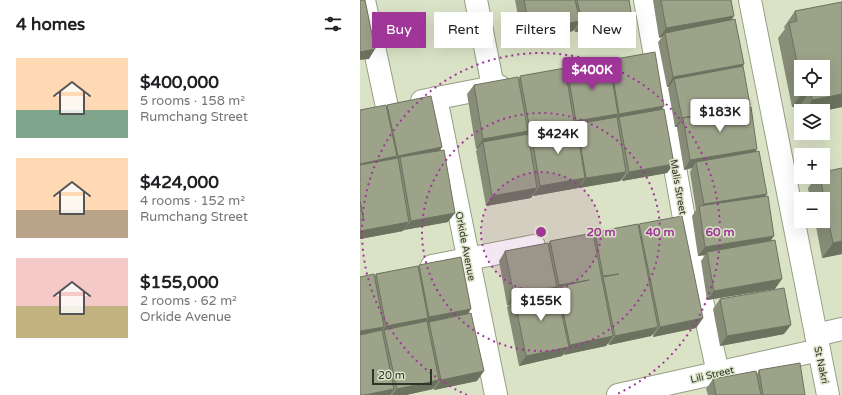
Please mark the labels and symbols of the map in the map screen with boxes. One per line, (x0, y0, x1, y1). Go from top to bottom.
pin: $400K (564, 57, 620, 91)
pin: $183K (692, 99, 748, 133)
pin: $424K (530, 121, 586, 155)
street label: Malis Street (667, 158, 689, 216)
street label: Orkide Avenue (452, 211, 478, 282)
centre of rings (534, 225, 548, 239)
text: 20 m (586, 225, 616, 239)
text: 40 m (645, 225, 675, 239)
text: 60 m (705, 225, 735, 239)
pin: $155K (513, 288, 569, 322)
street label: St Nakri (811, 345, 831, 385)
street label: Lili Street (689, 364, 735, 386)
scale bar (372, 367, 432, 386)

